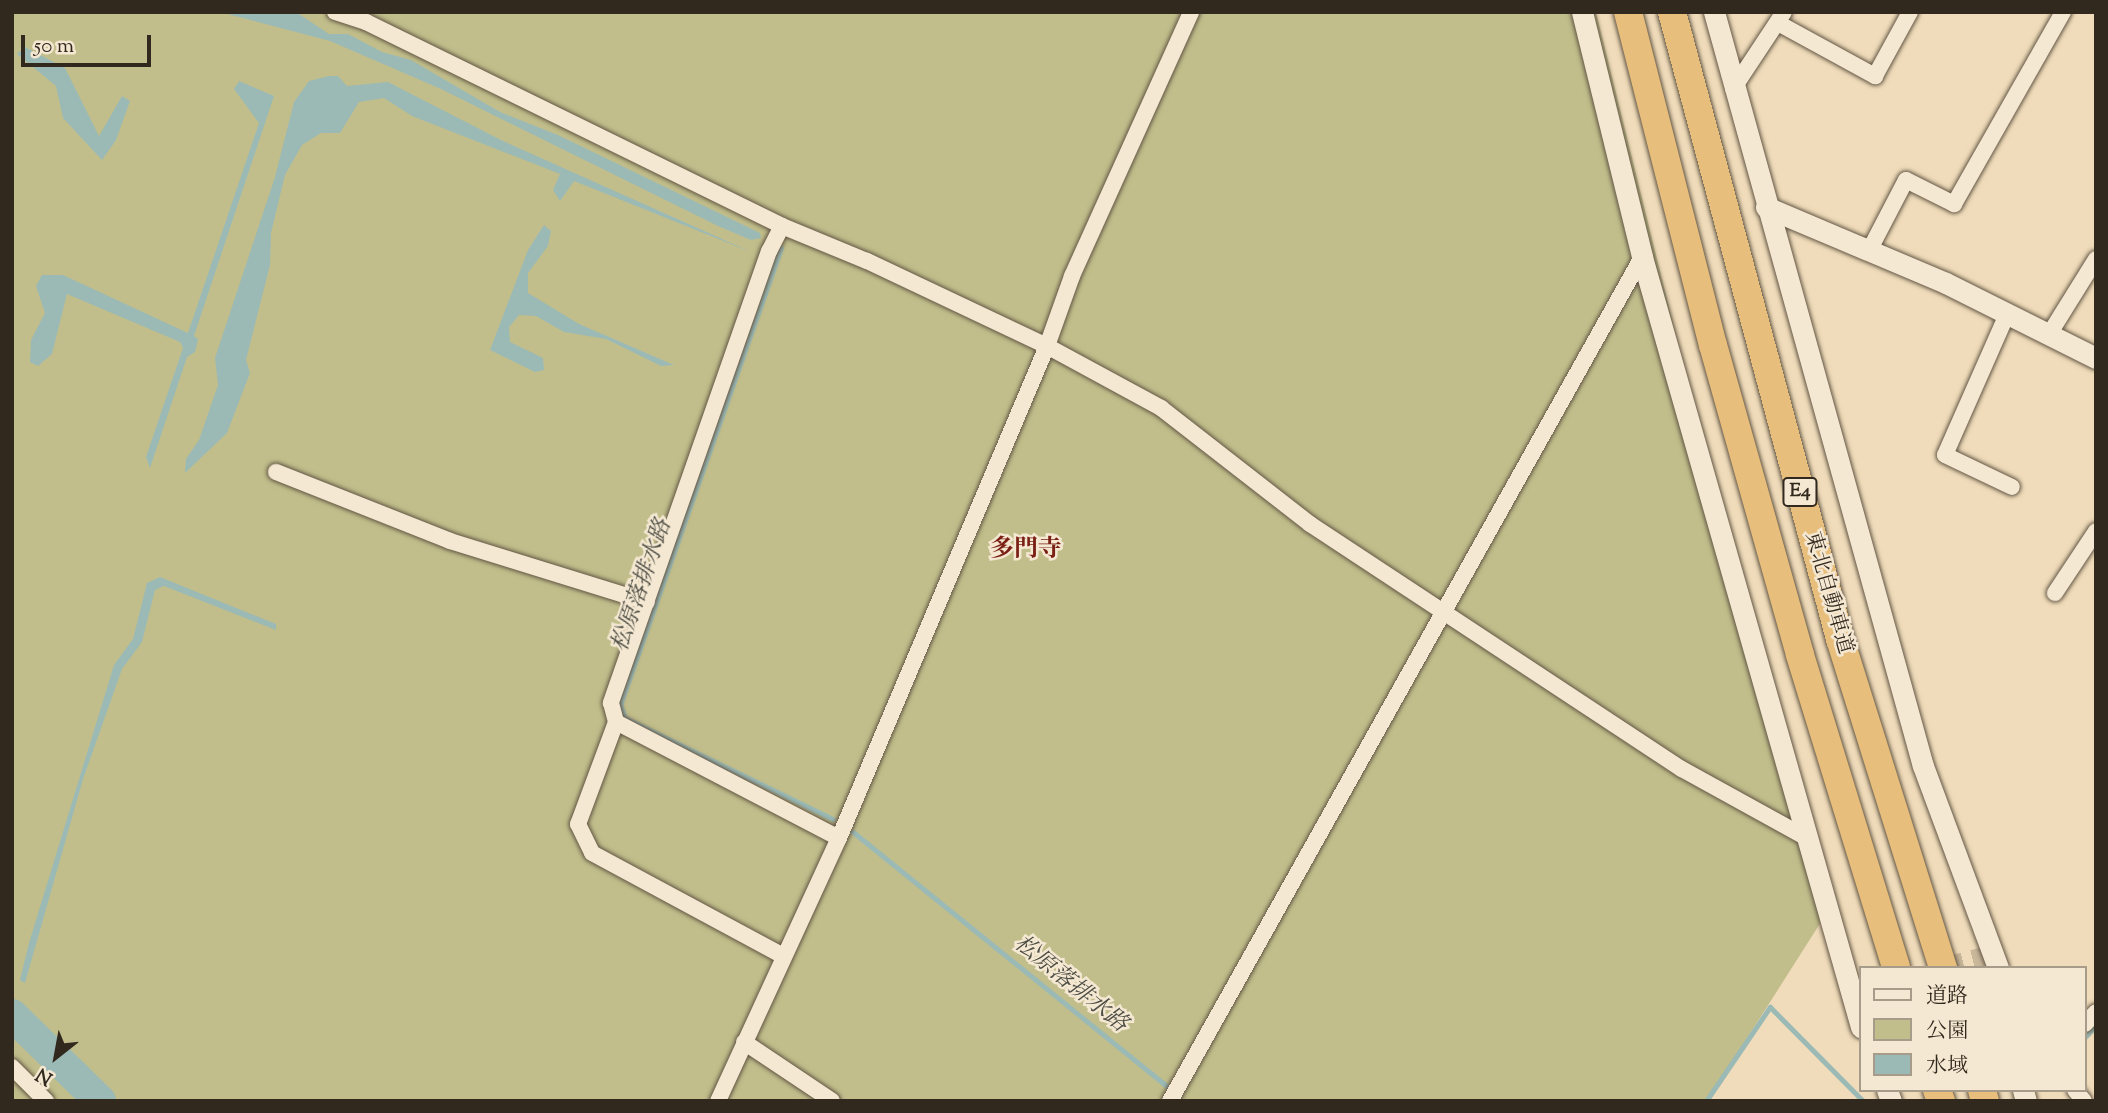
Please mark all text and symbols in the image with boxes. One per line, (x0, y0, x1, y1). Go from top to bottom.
scale bar (24, 21, 154, 65)
text: 50 m (34, 32, 74, 62)
road number: E4 (1781, 477, 1819, 508)
water label: 松原落排水路 (607, 516, 679, 656)
street label: 東北自動車道 (1799, 529, 1857, 657)
district label: 多門寺 (990, 537, 1062, 565)
water label: 松原落排水路 (1008, 931, 1132, 1039)
legend (1860, 966, 2087, 1092)
text: 道路 (1926, 982, 1968, 1012)
text: 公園 (1926, 1017, 1968, 1047)
north arrow (21, 1022, 91, 1092)
text: 水域 (1926, 1052, 1968, 1082)
text: N (31, 1060, 58, 1091)

